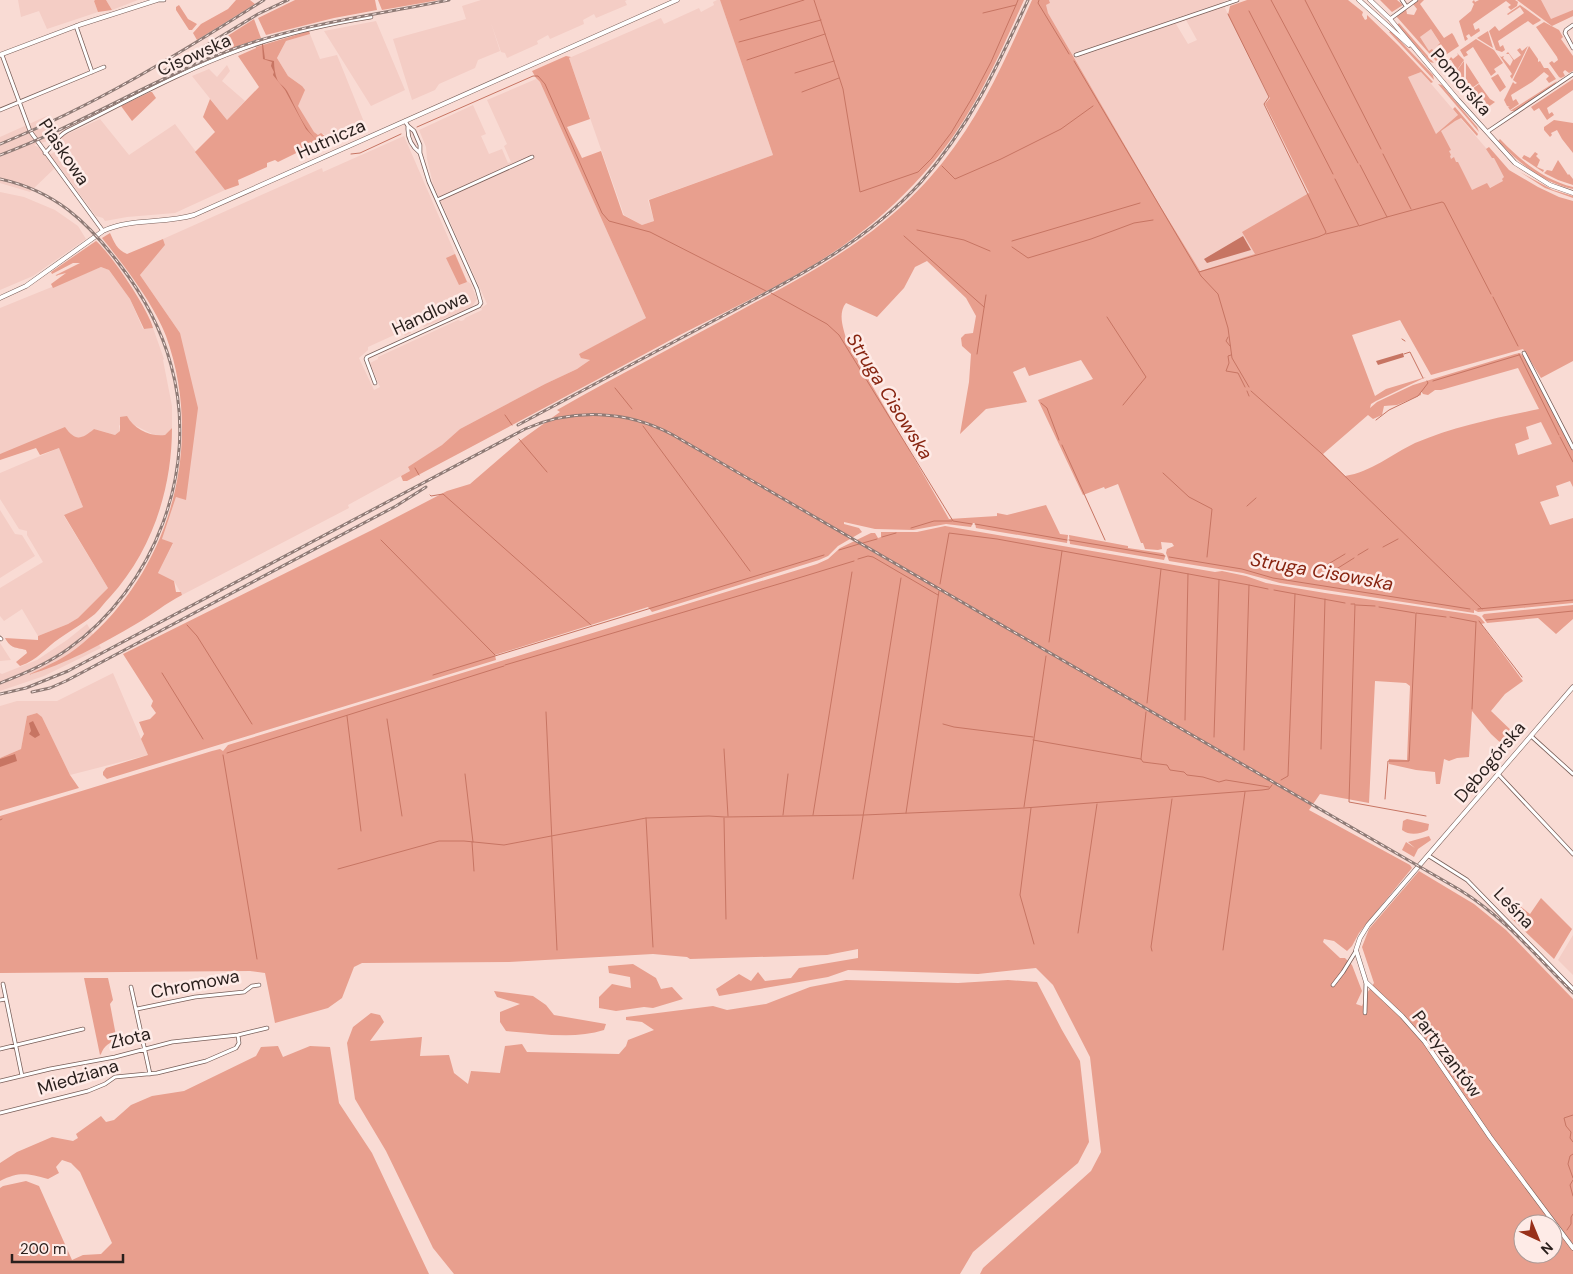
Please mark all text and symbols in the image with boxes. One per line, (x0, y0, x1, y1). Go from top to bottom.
street label: Cisowska (153, 28, 235, 82)
street label: Pomorska (1425, 43, 1497, 121)
street label: Hutnicza (293, 113, 369, 165)
street label: Piaskowa (33, 114, 95, 190)
street label: Handlowa (388, 285, 472, 341)
water label: Struga Cisowska (841, 328, 939, 464)
water label: Struga Cisowska (1248, 547, 1395, 596)
street label: Dębogórska (1449, 716, 1531, 808)
street label: Leśna (1489, 882, 1539, 934)
street label: Chromowa (149, 964, 241, 1004)
street label: Partyzantów (1406, 1006, 1488, 1102)
street label: Złota (107, 1021, 153, 1055)
street label: Miedziana (35, 1053, 121, 1101)
north arrow (1513, 1214, 1563, 1264)
scale bar (12, 1232, 124, 1264)
text: N (1537, 1238, 1557, 1258)
text: 200 m (20, 1239, 66, 1259)

